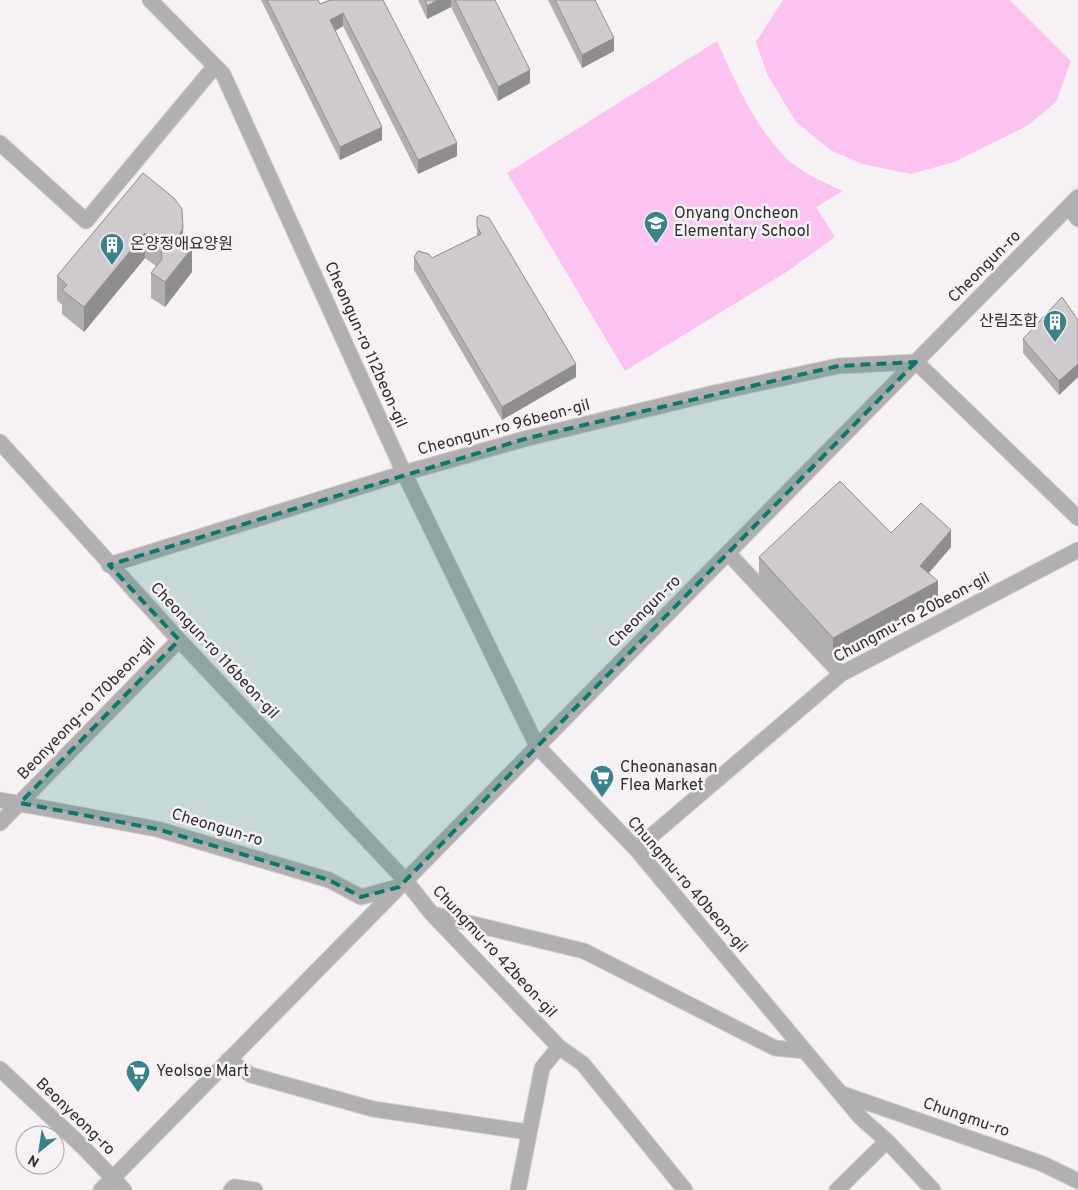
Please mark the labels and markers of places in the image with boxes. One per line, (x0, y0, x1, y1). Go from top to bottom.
place label: Onyang Oncheon Elementary School (674, 204, 810, 242)
school or university icon: Onyang Oncheon Elementary School (643, 210, 669, 244)
building icon: 온양정애요양원 (99, 232, 125, 266)
place label: 온양정애요양원 (130, 235, 233, 255)
building icon: 산림조합 (1042, 309, 1068, 343)
place label: 산림조합 (979, 312, 1038, 332)
place label: Cheonanasan Flea Market (620, 758, 718, 796)
supermarket icon: Cheonanasan Flea Market (589, 764, 615, 798)
supermarket icon: Yeolsoe Mart (125, 1059, 151, 1093)
place label: Yeolsoe Mart (156, 1062, 249, 1082)

